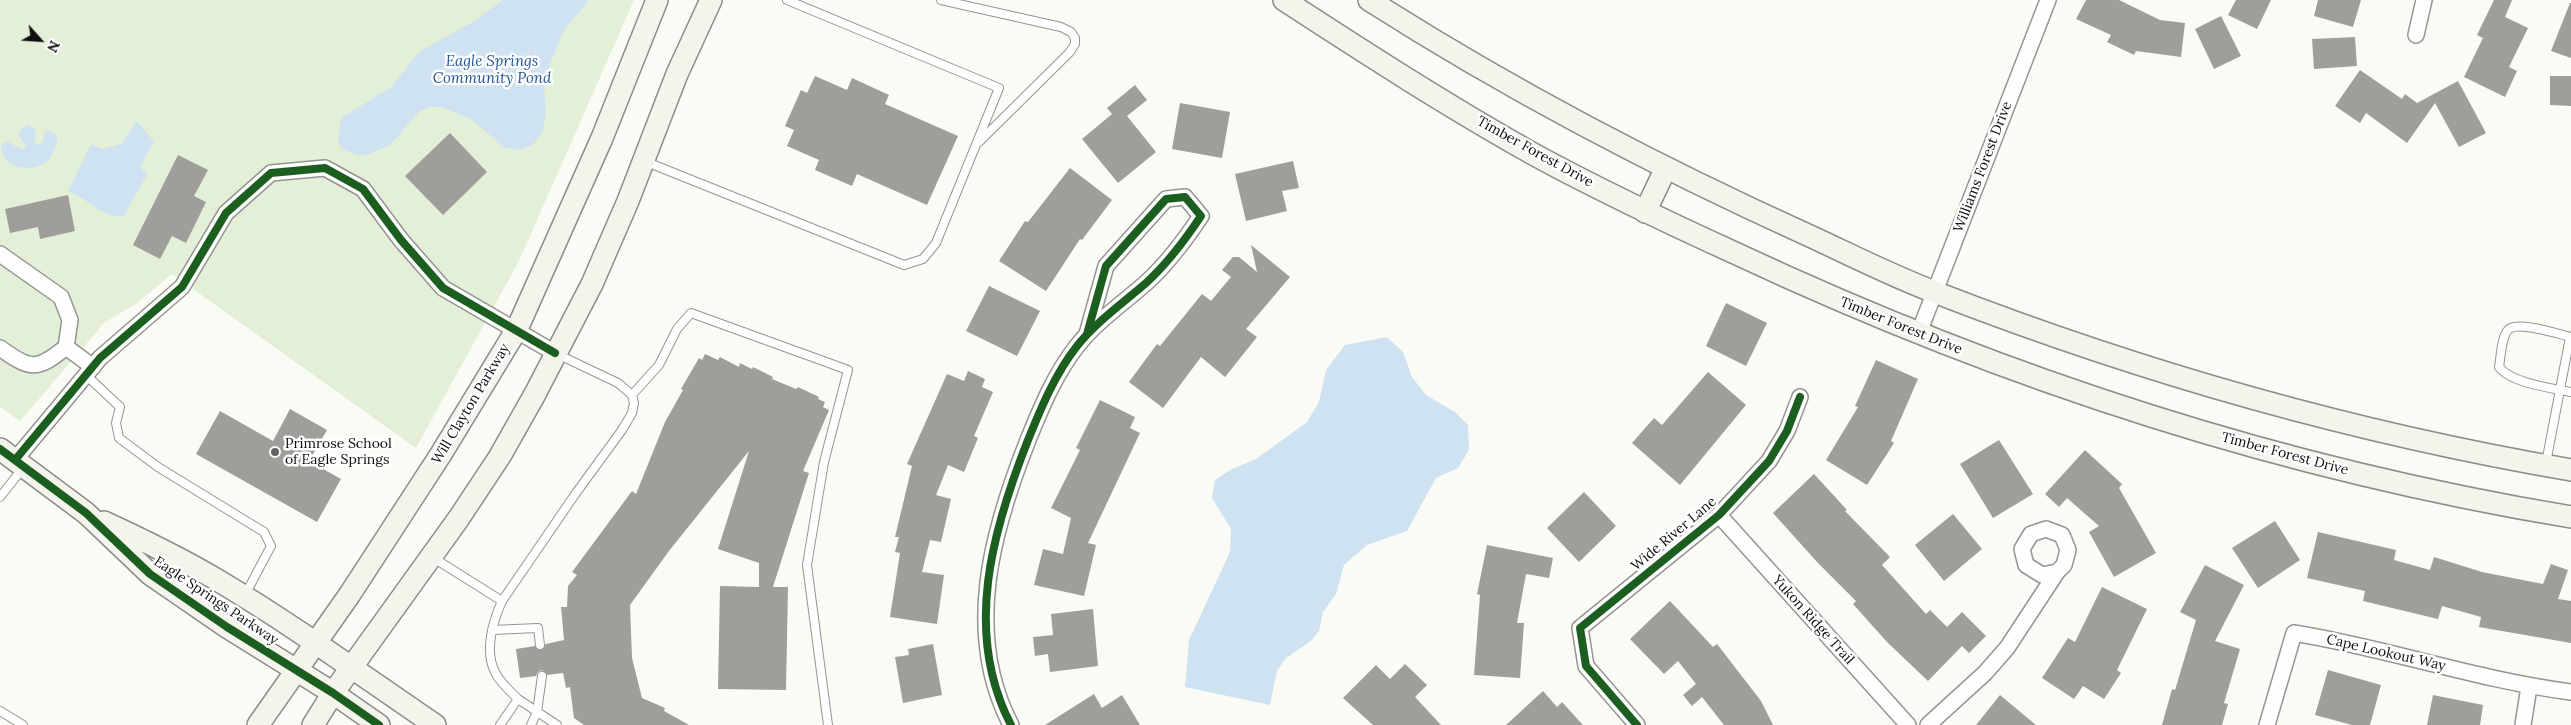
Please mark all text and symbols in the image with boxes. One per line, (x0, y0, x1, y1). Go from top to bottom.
north arrow (15, 15, 65, 65)
text: N (43, 38, 64, 55)
water label: Eagle Springs Community Pond (433, 53, 551, 88)
street label: Williams Forest Drive (1950, 99, 2016, 235)
street label: Timber Forest Drive (1474, 113, 1596, 191)
street label: Timber Forest Drive (1837, 294, 1965, 358)
street label: Will Clayton Parkway (428, 341, 514, 467)
street label: Timber Forest Drive (2220, 429, 2350, 479)
place label: Primrose School of Eagle Springs (285, 436, 392, 468)
marker: Primrose School of Eagle Springs (269, 446, 281, 458)
street label: Wide River Lane (1628, 493, 1720, 575)
street label: Eagle Springs Parkway (151, 553, 281, 649)
street label: Yukon Ridge Trail (1769, 572, 1857, 668)
street label: Cape Lookout Way (2325, 631, 2447, 675)

